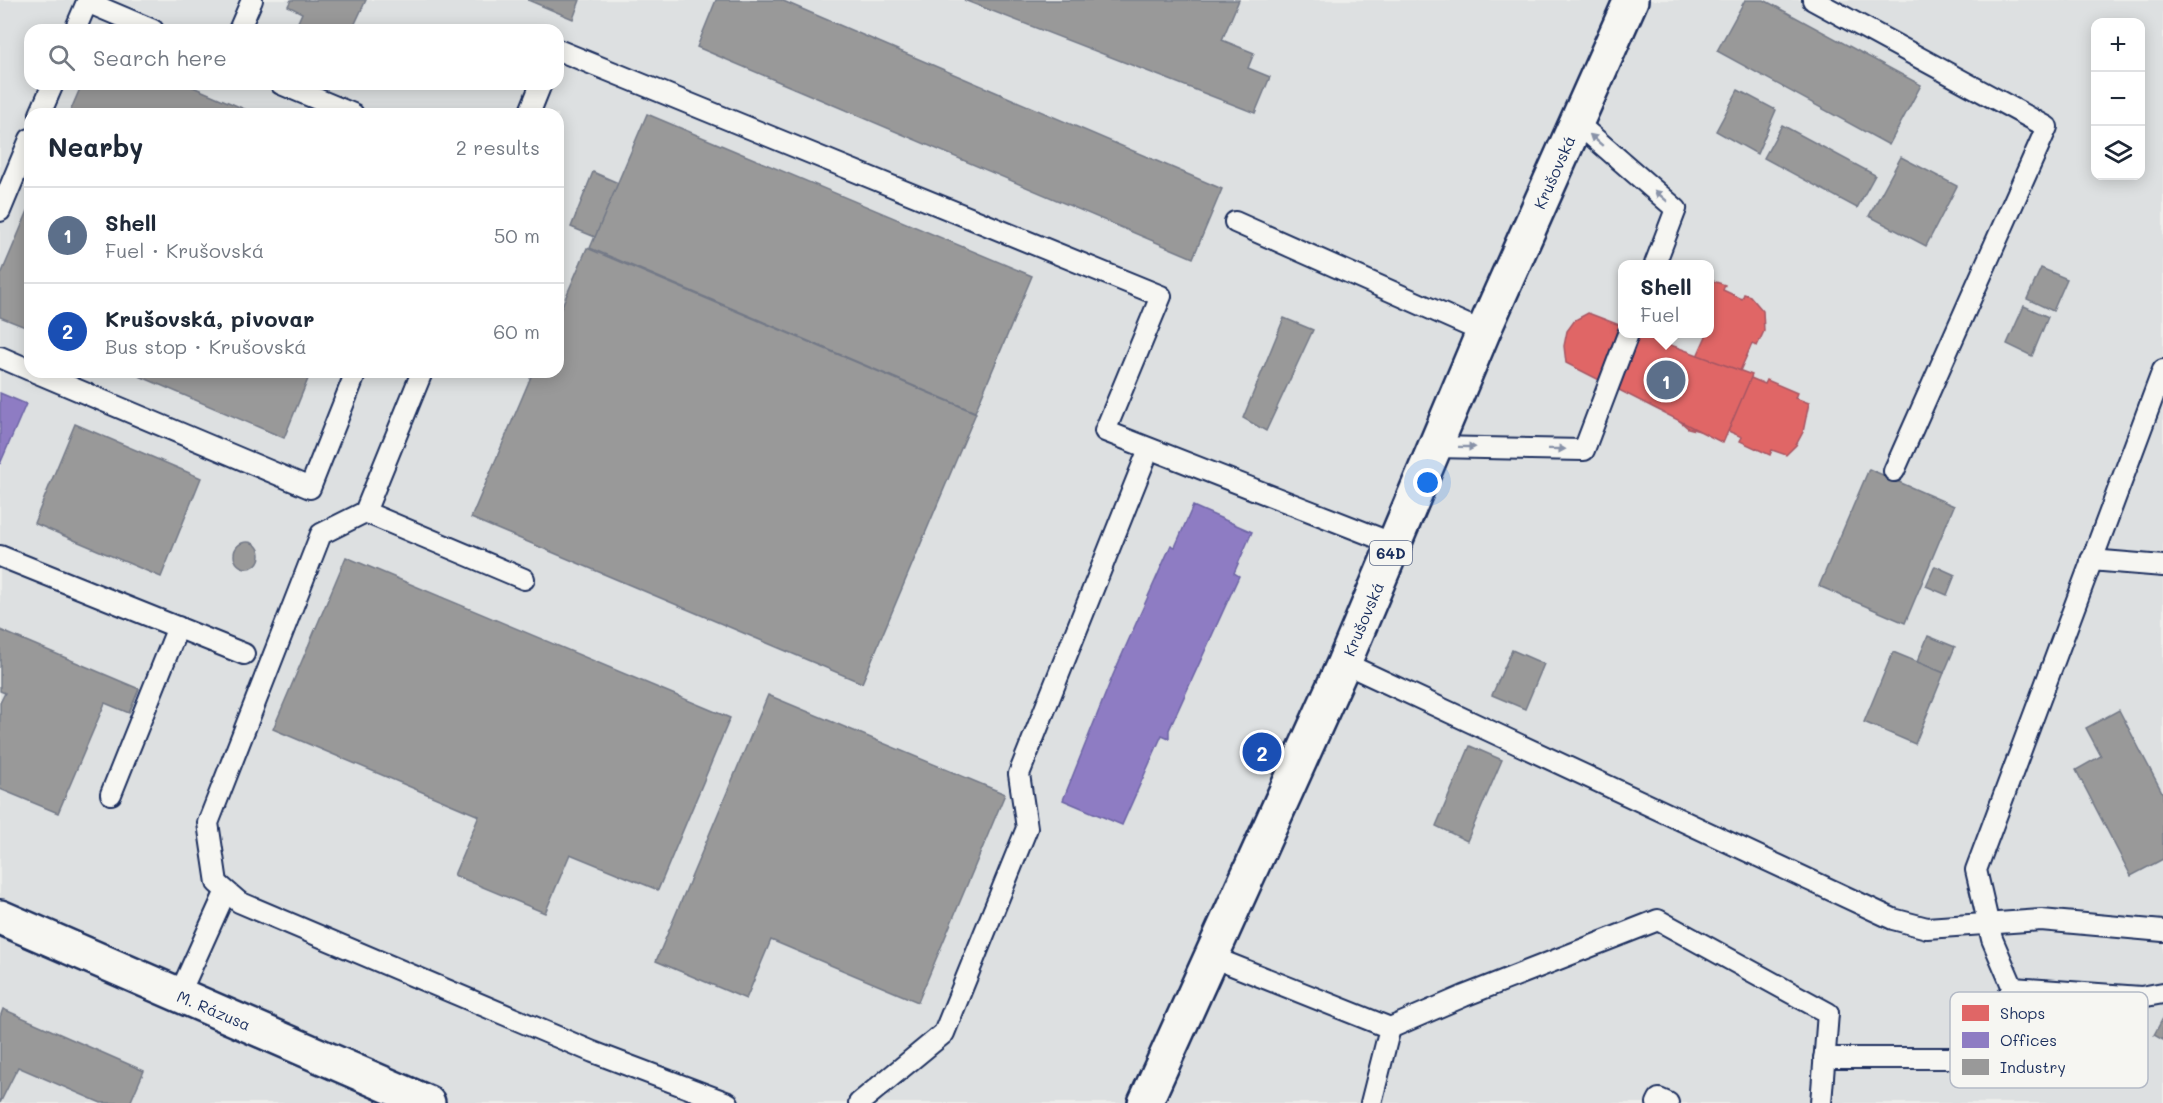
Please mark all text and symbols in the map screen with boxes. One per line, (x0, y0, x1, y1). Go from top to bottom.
map controls (2091, 18, 2145, 180)
button: + (2091, 18, 2145, 72)
search box (24, 24, 564, 90)
icon: search (45, 41, 78, 74)
text: Search here (93, 43, 227, 72)
button: − (2091, 72, 2145, 126)
button: layers (2091, 126, 2145, 180)
text: Nearby (48, 130, 143, 164)
street label: Krušovská (1528, 132, 1580, 212)
text: 2 results (456, 134, 540, 160)
one-way arrow (1589, 134, 1604, 147)
one-way arrow (1654, 190, 1669, 203)
text: Shell (105, 208, 157, 237)
text: 1 (63, 222, 72, 248)
text: 50 m (494, 222, 540, 248)
text: Fuel · Krušovská (105, 237, 264, 263)
popup (1618, 260, 1714, 338)
text: Shell (1640, 272, 1692, 301)
text: Fuel (1640, 301, 1680, 327)
text: Krušovská, pivovar (105, 304, 315, 333)
text: 2 (62, 318, 73, 344)
text: 60 m (493, 318, 540, 344)
text: Bus stop · Krušovská (105, 333, 307, 359)
pin: 1 (1646, 358, 1686, 403)
one-way arrow (1457, 442, 1476, 452)
one-way arrow (1547, 444, 1566, 454)
your location (1413, 468, 1442, 497)
road number: 64D (1370, 541, 1412, 565)
street label: Krušovská (1338, 579, 1388, 659)
pin: 2 (1242, 730, 1282, 774)
street label: M. Rázusa (174, 985, 254, 1035)
legend (1950, 992, 2148, 1088)
text: Shops (2000, 1002, 2045, 1023)
text: Offices (2000, 1029, 2057, 1050)
text: Industry (2000, 1056, 2066, 1077)

